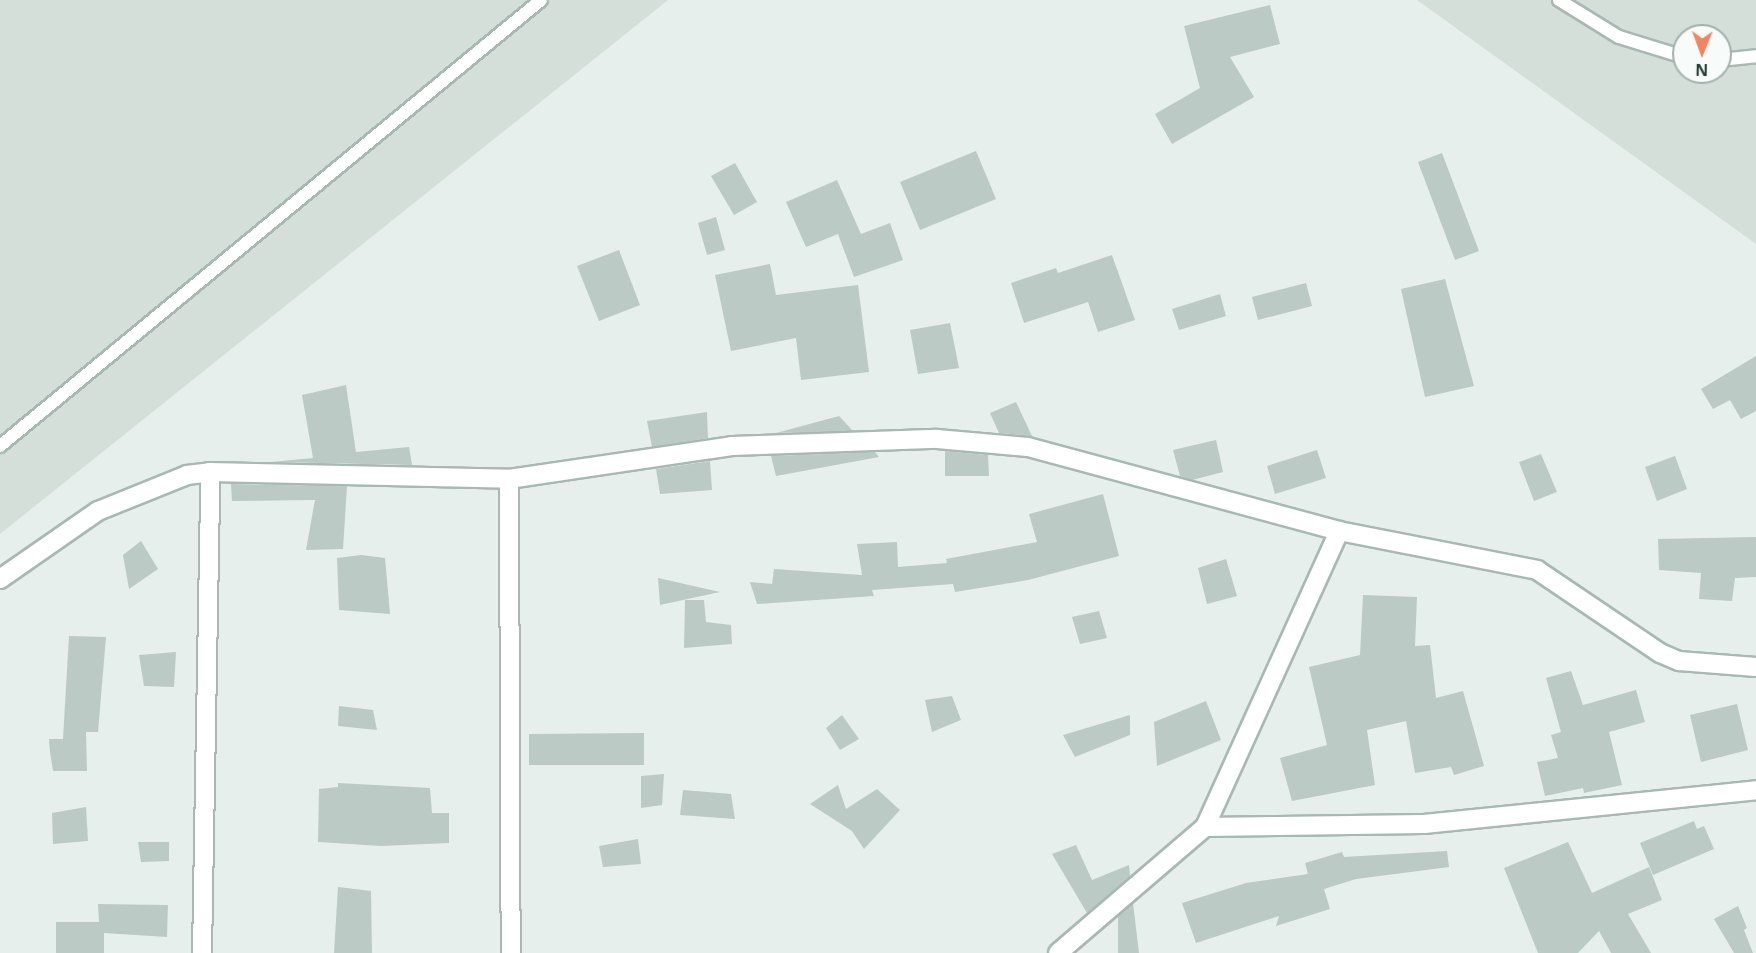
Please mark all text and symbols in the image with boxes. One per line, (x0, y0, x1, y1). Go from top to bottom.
north arrow (1672, 24, 1732, 84)
text: N (1695, 59, 1708, 81)

